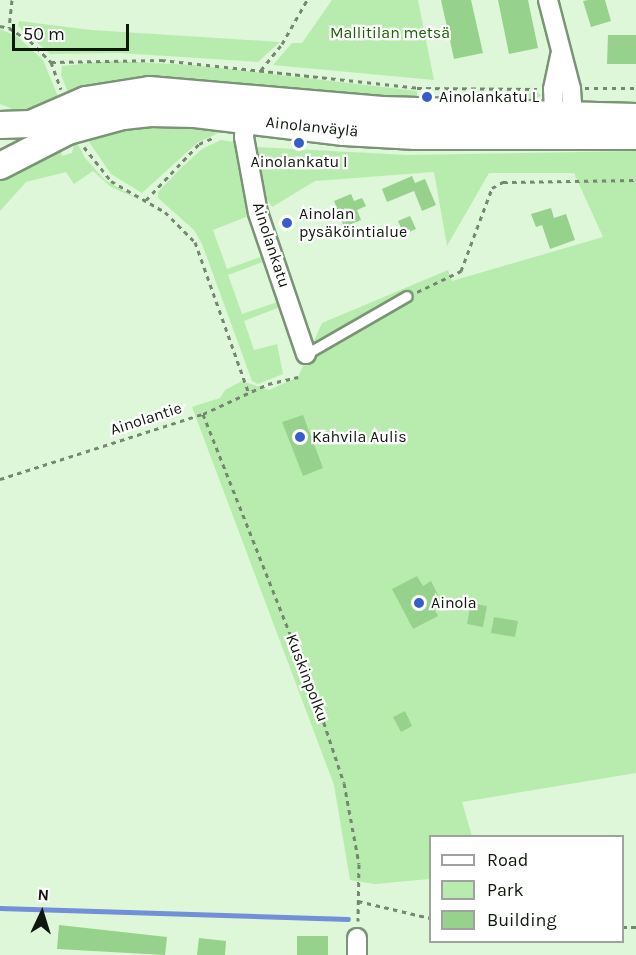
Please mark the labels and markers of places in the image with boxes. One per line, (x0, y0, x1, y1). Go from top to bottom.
place label: Ainolankatu L (439, 87, 539, 107)
marker: Ainolankatu L (420, 90, 434, 104)
marker: Ainolankatu I (292, 136, 306, 150)
place label: Ainolankatu I (250, 152, 348, 172)
place label: Ainolan pysäköintialue (299, 204, 407, 242)
marker: Ainolan pysäköintialue (280, 216, 294, 230)
place label: Kahvila Aulis (312, 427, 407, 447)
marker: Kahvila Aulis (293, 430, 307, 444)
place label: Ainola (431, 593, 477, 613)
marker: Ainola (412, 596, 426, 610)

